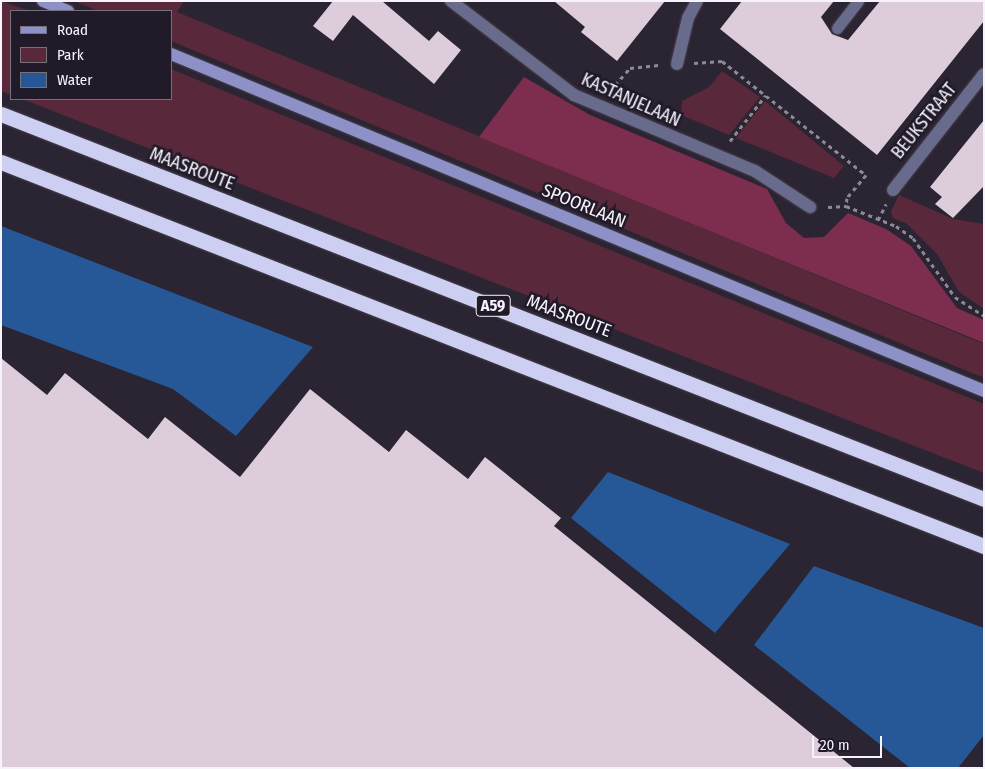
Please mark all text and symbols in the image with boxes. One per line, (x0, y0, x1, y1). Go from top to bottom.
legend (10, 10, 172, 100)
text: Road (57, 21, 88, 39)
text: Park (57, 46, 84, 64)
street label: KASTANJELAAN (578, 68, 684, 132)
text: Water (57, 71, 92, 89)
street label: BEUKSTRAAT (887, 79, 961, 163)
street label: MAASROUTE (147, 143, 237, 195)
street label: SPOORLAAN (539, 179, 629, 233)
street label: MAASROUTE (524, 290, 614, 342)
road number: A59 (476, 292, 510, 320)
scale bar (815, 726, 885, 758)
text: 20 m (820, 736, 850, 754)

